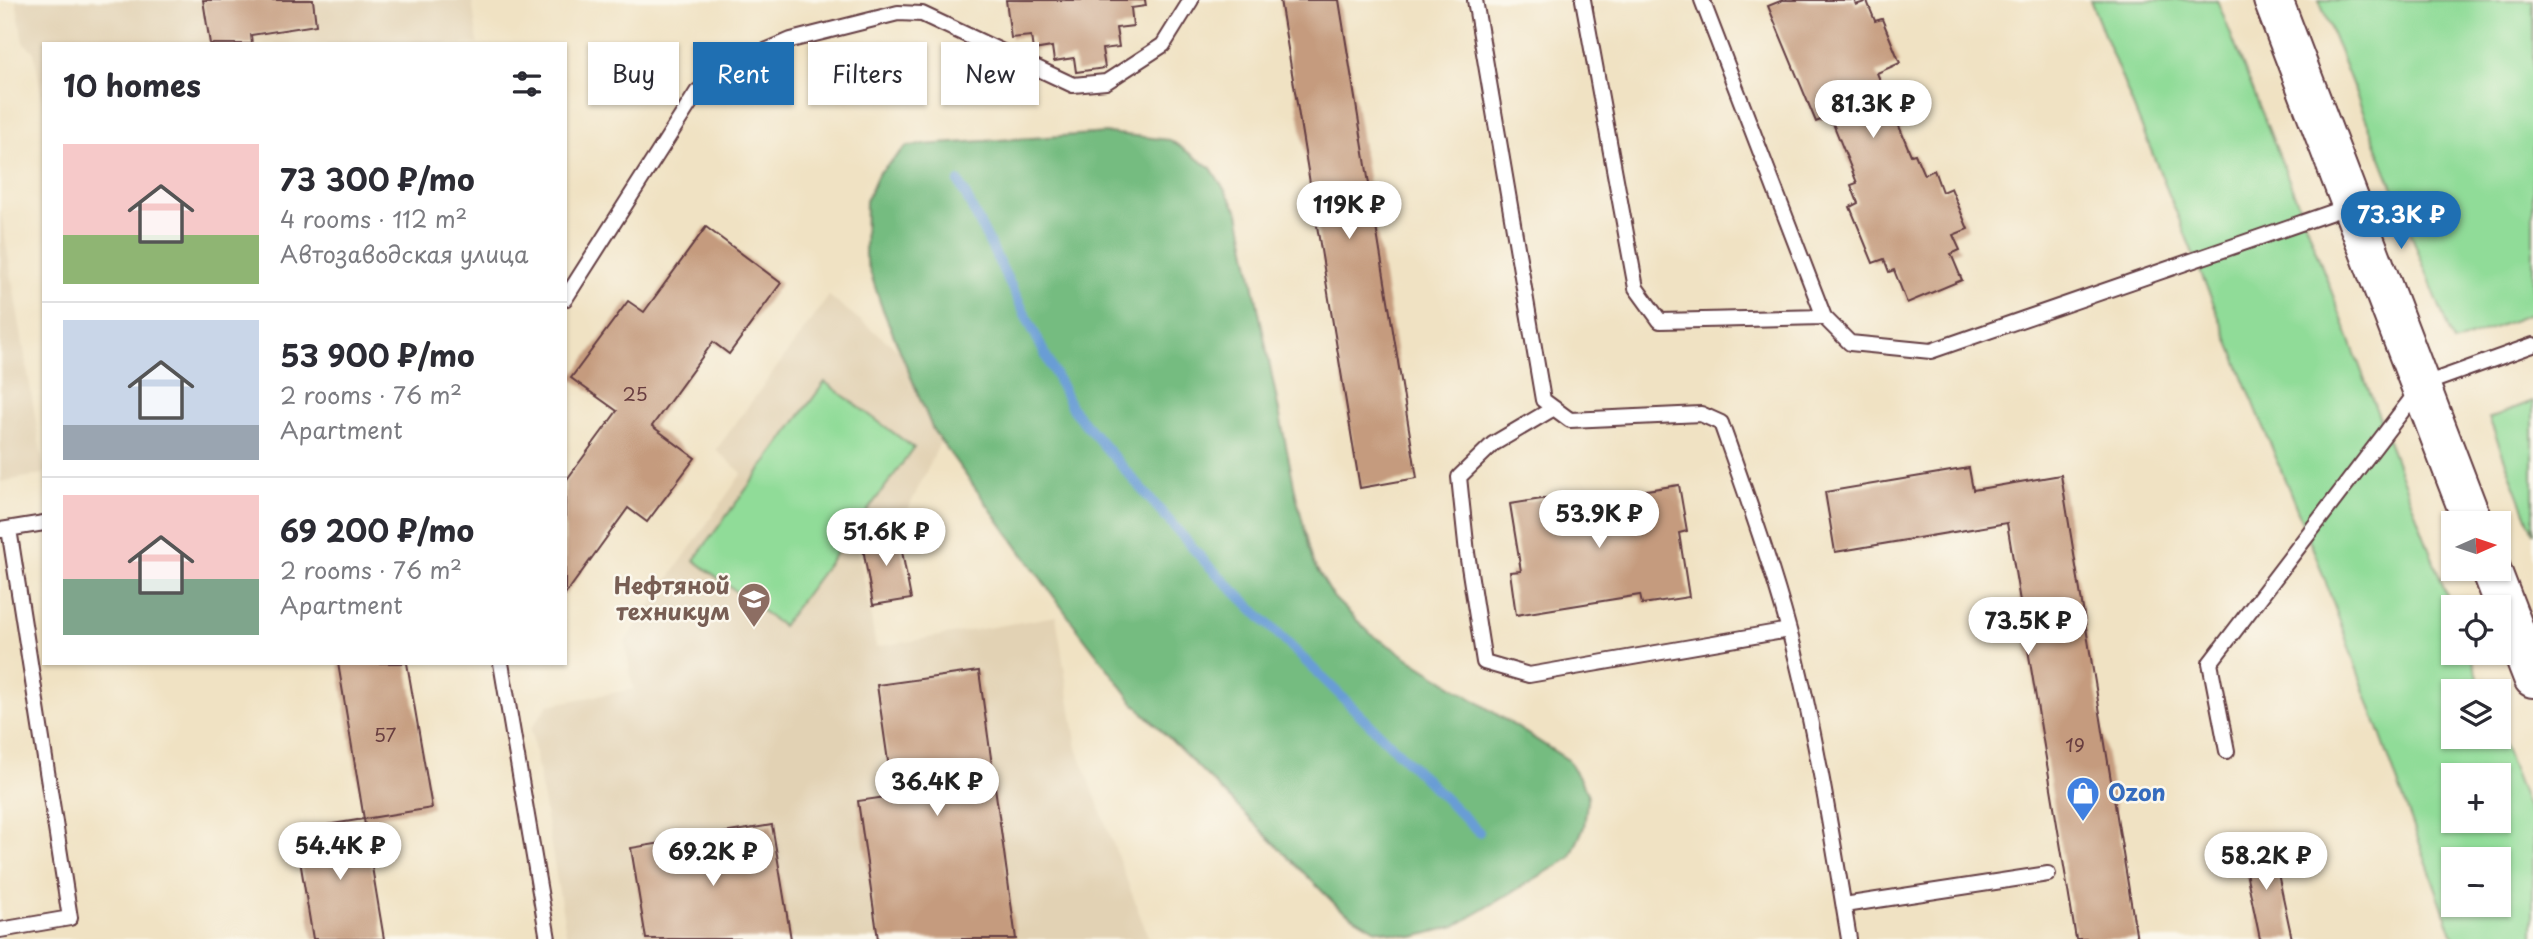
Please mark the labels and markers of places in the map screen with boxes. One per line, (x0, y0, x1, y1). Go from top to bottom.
pin: 81.3K ₽ (1808, 80, 1938, 140)
pin: 119K ₽ (1292, 182, 1406, 241)
pin: 73.3K ₽ (2336, 191, 2466, 251)
pin: 53.9K ₽ (1534, 490, 1664, 550)
pin: 51.6K ₽ (821, 508, 951, 568)
place label: Нефтяной техникум (614, 567, 730, 628)
school or university icon: Нефтяной техникум (735, 580, 773, 629)
pin: 73.5K ₽ (1963, 598, 2093, 657)
pin: 36.4K ₽ (872, 758, 1002, 818)
shop icon: Ozon (2064, 774, 2102, 823)
place label: Ozon (2108, 774, 2166, 809)
pin: 54.4K ₽ (275, 822, 405, 882)
pin: 69.2K ₽ (648, 828, 778, 888)
pin: 58.2K ₽ (2201, 832, 2331, 892)

